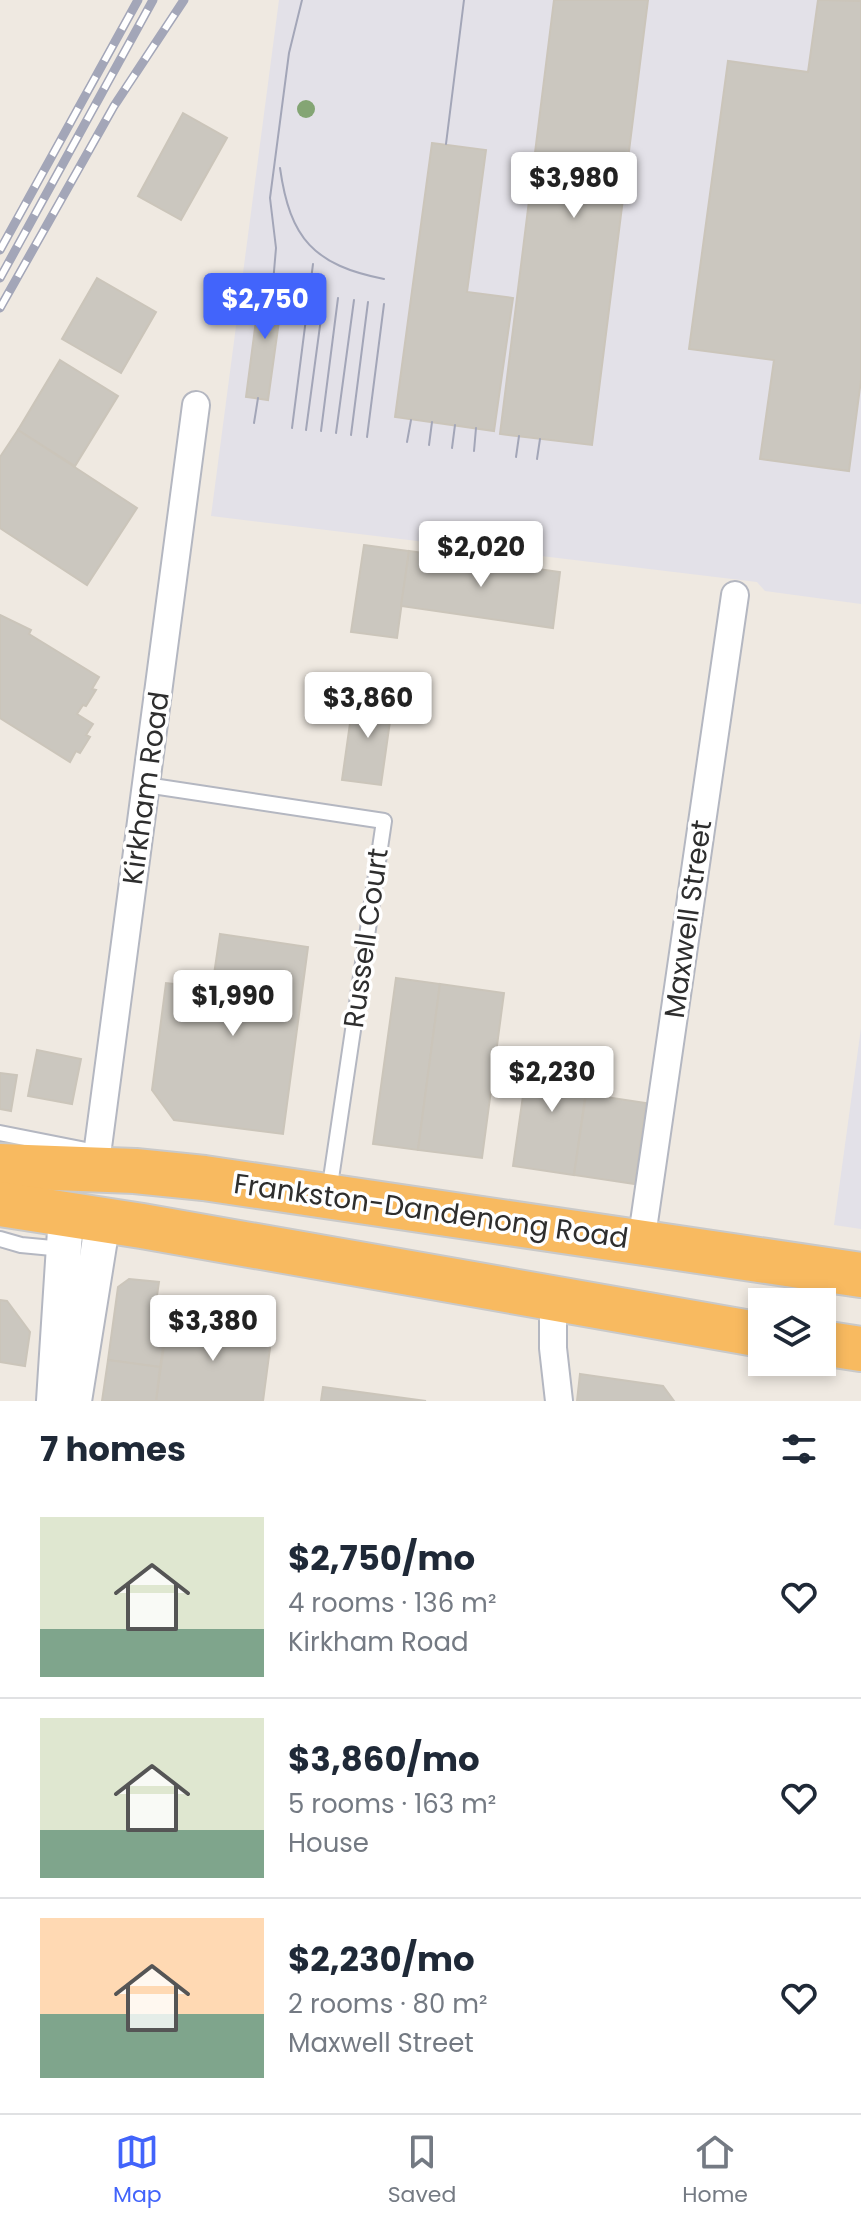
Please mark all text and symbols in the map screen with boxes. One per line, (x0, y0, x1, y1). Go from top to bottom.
pin: $3,980 (509, 152, 639, 220)
text: $3,980 (529, 160, 619, 196)
pin: $2,750 (200, 273, 330, 341)
text: $2,750 (221, 281, 309, 317)
pin: $2,020 (416, 521, 546, 589)
text: $2,020 (437, 529, 525, 565)
pin: $3,860 (303, 672, 433, 740)
text: $3,860 (323, 680, 413, 716)
street label: Kirkham Road (113, 689, 179, 887)
street label: Maxwell Street (655, 817, 721, 1021)
street label: Russell Court (334, 846, 398, 1030)
pin: $1,990 (168, 970, 298, 1038)
text: $1,990 (191, 978, 275, 1014)
pin: $2,230 (487, 1046, 617, 1114)
text: $2,230 (509, 1054, 595, 1090)
street label: Frankston-Dandenong Road (231, 1164, 631, 1258)
map controls (748, 1288, 836, 1376)
button: layers (748, 1288, 836, 1376)
pin: $3,380 (148, 1295, 278, 1363)
text: $3,380 (168, 1303, 258, 1339)
text: 7 homes (40, 1425, 186, 1473)
icon: filters (777, 1427, 821, 1471)
text: $2,750/mo (288, 1534, 475, 1582)
icon: home (104, 1549, 200, 1645)
icon: heart (777, 1575, 821, 1619)
text: 4 rooms · 136 m² (288, 1585, 496, 1621)
text: Kirkham Road (288, 1624, 469, 1660)
text: $3,860/mo (288, 1735, 480, 1783)
icon: home (104, 1750, 200, 1846)
icon: heart (777, 1776, 821, 1820)
text: 5 rooms · 163 m² (288, 1786, 496, 1822)
text: House (288, 1825, 369, 1861)
text: $2,230/mo (288, 1935, 475, 1983)
icon: home (104, 1950, 200, 2046)
icon: heart (777, 1976, 821, 2020)
text: 2 rooms · 80 m² (288, 1986, 488, 2022)
text: Maxwell Street (288, 2025, 474, 2061)
tab: Map (113, 2130, 162, 2211)
tab: Saved (388, 2130, 456, 2211)
tab: Home (682, 2130, 748, 2211)

